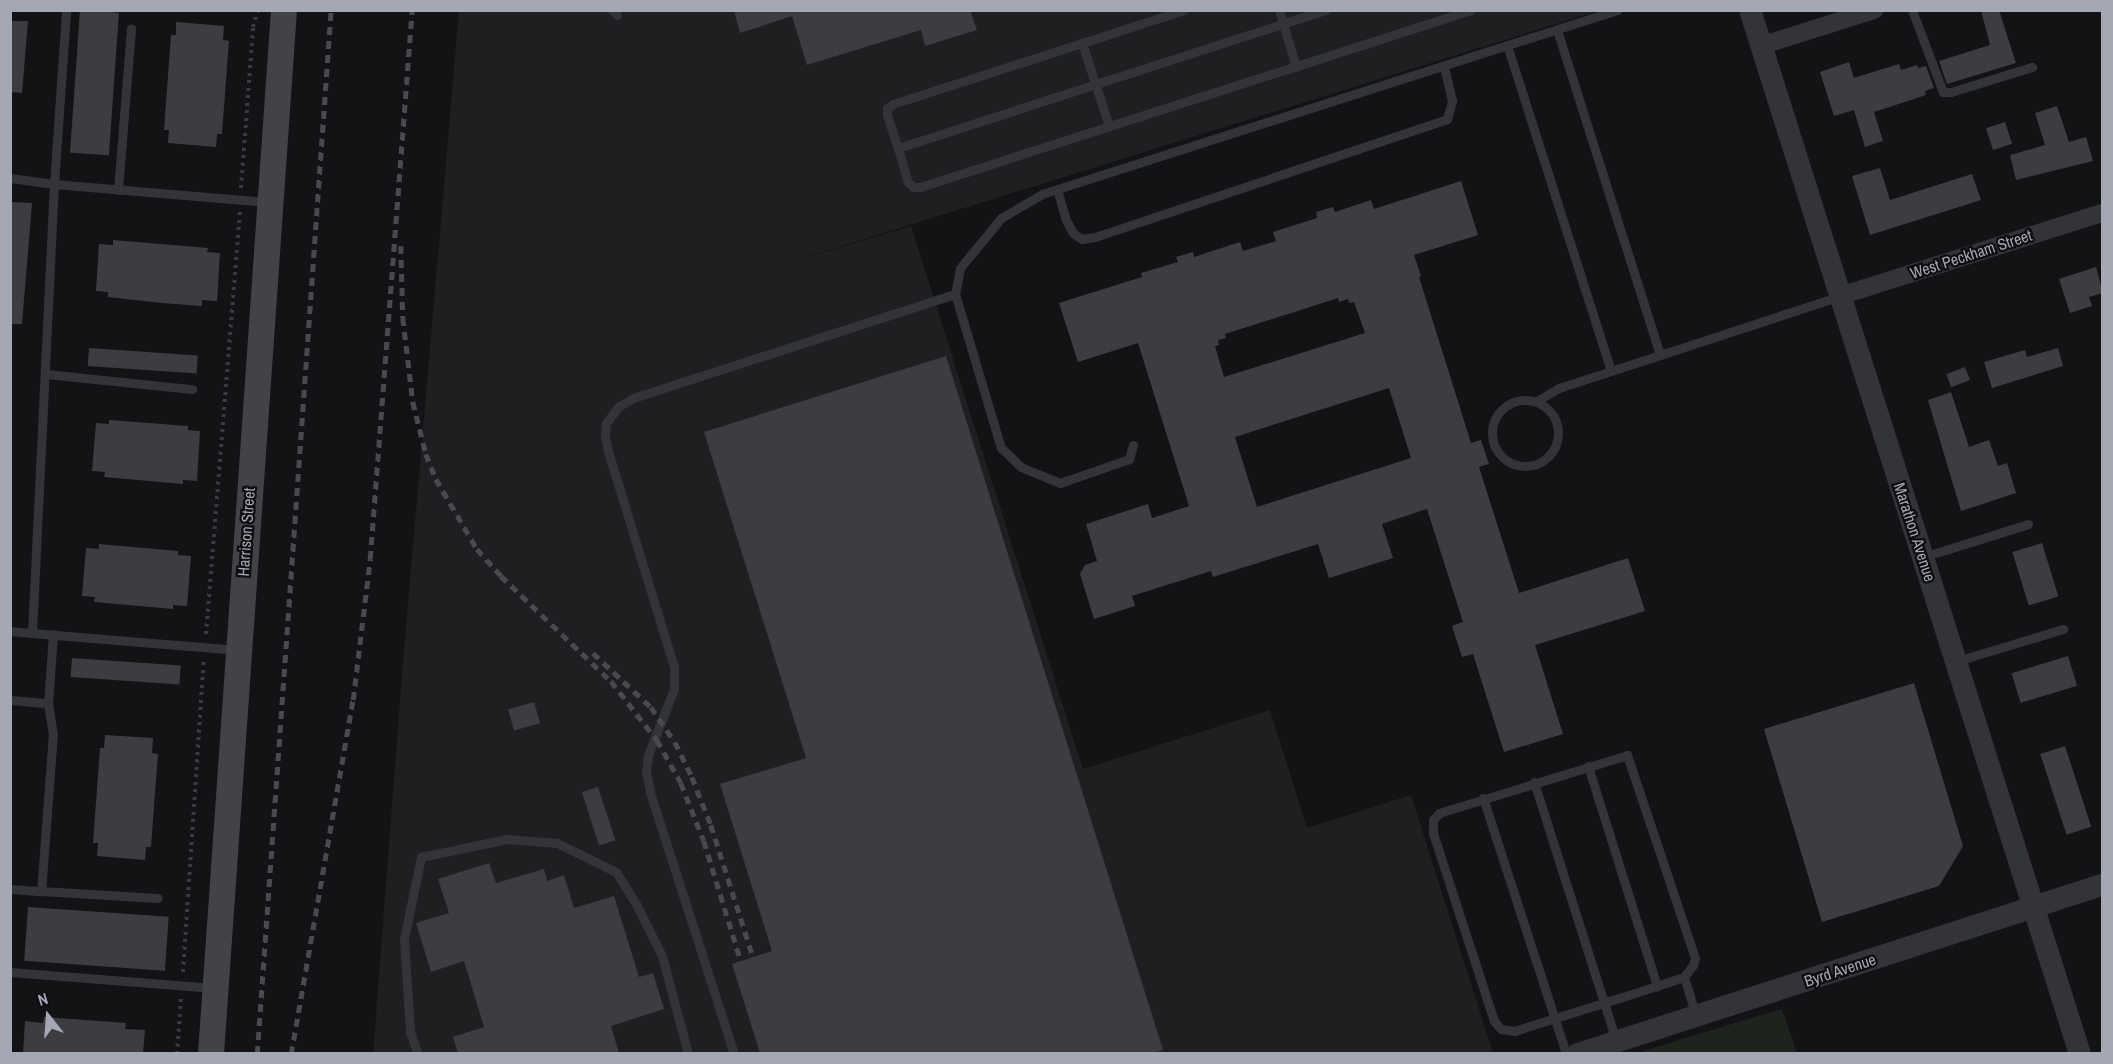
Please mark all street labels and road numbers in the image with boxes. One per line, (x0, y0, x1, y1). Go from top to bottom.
street label: West Peckham Street (1908, 225, 2034, 283)
street label: Marathon Avenue (1890, 480, 1940, 584)
street label: Harrison Street (233, 487, 259, 577)
street label: Byrd Avenue (1801, 949, 1879, 991)

